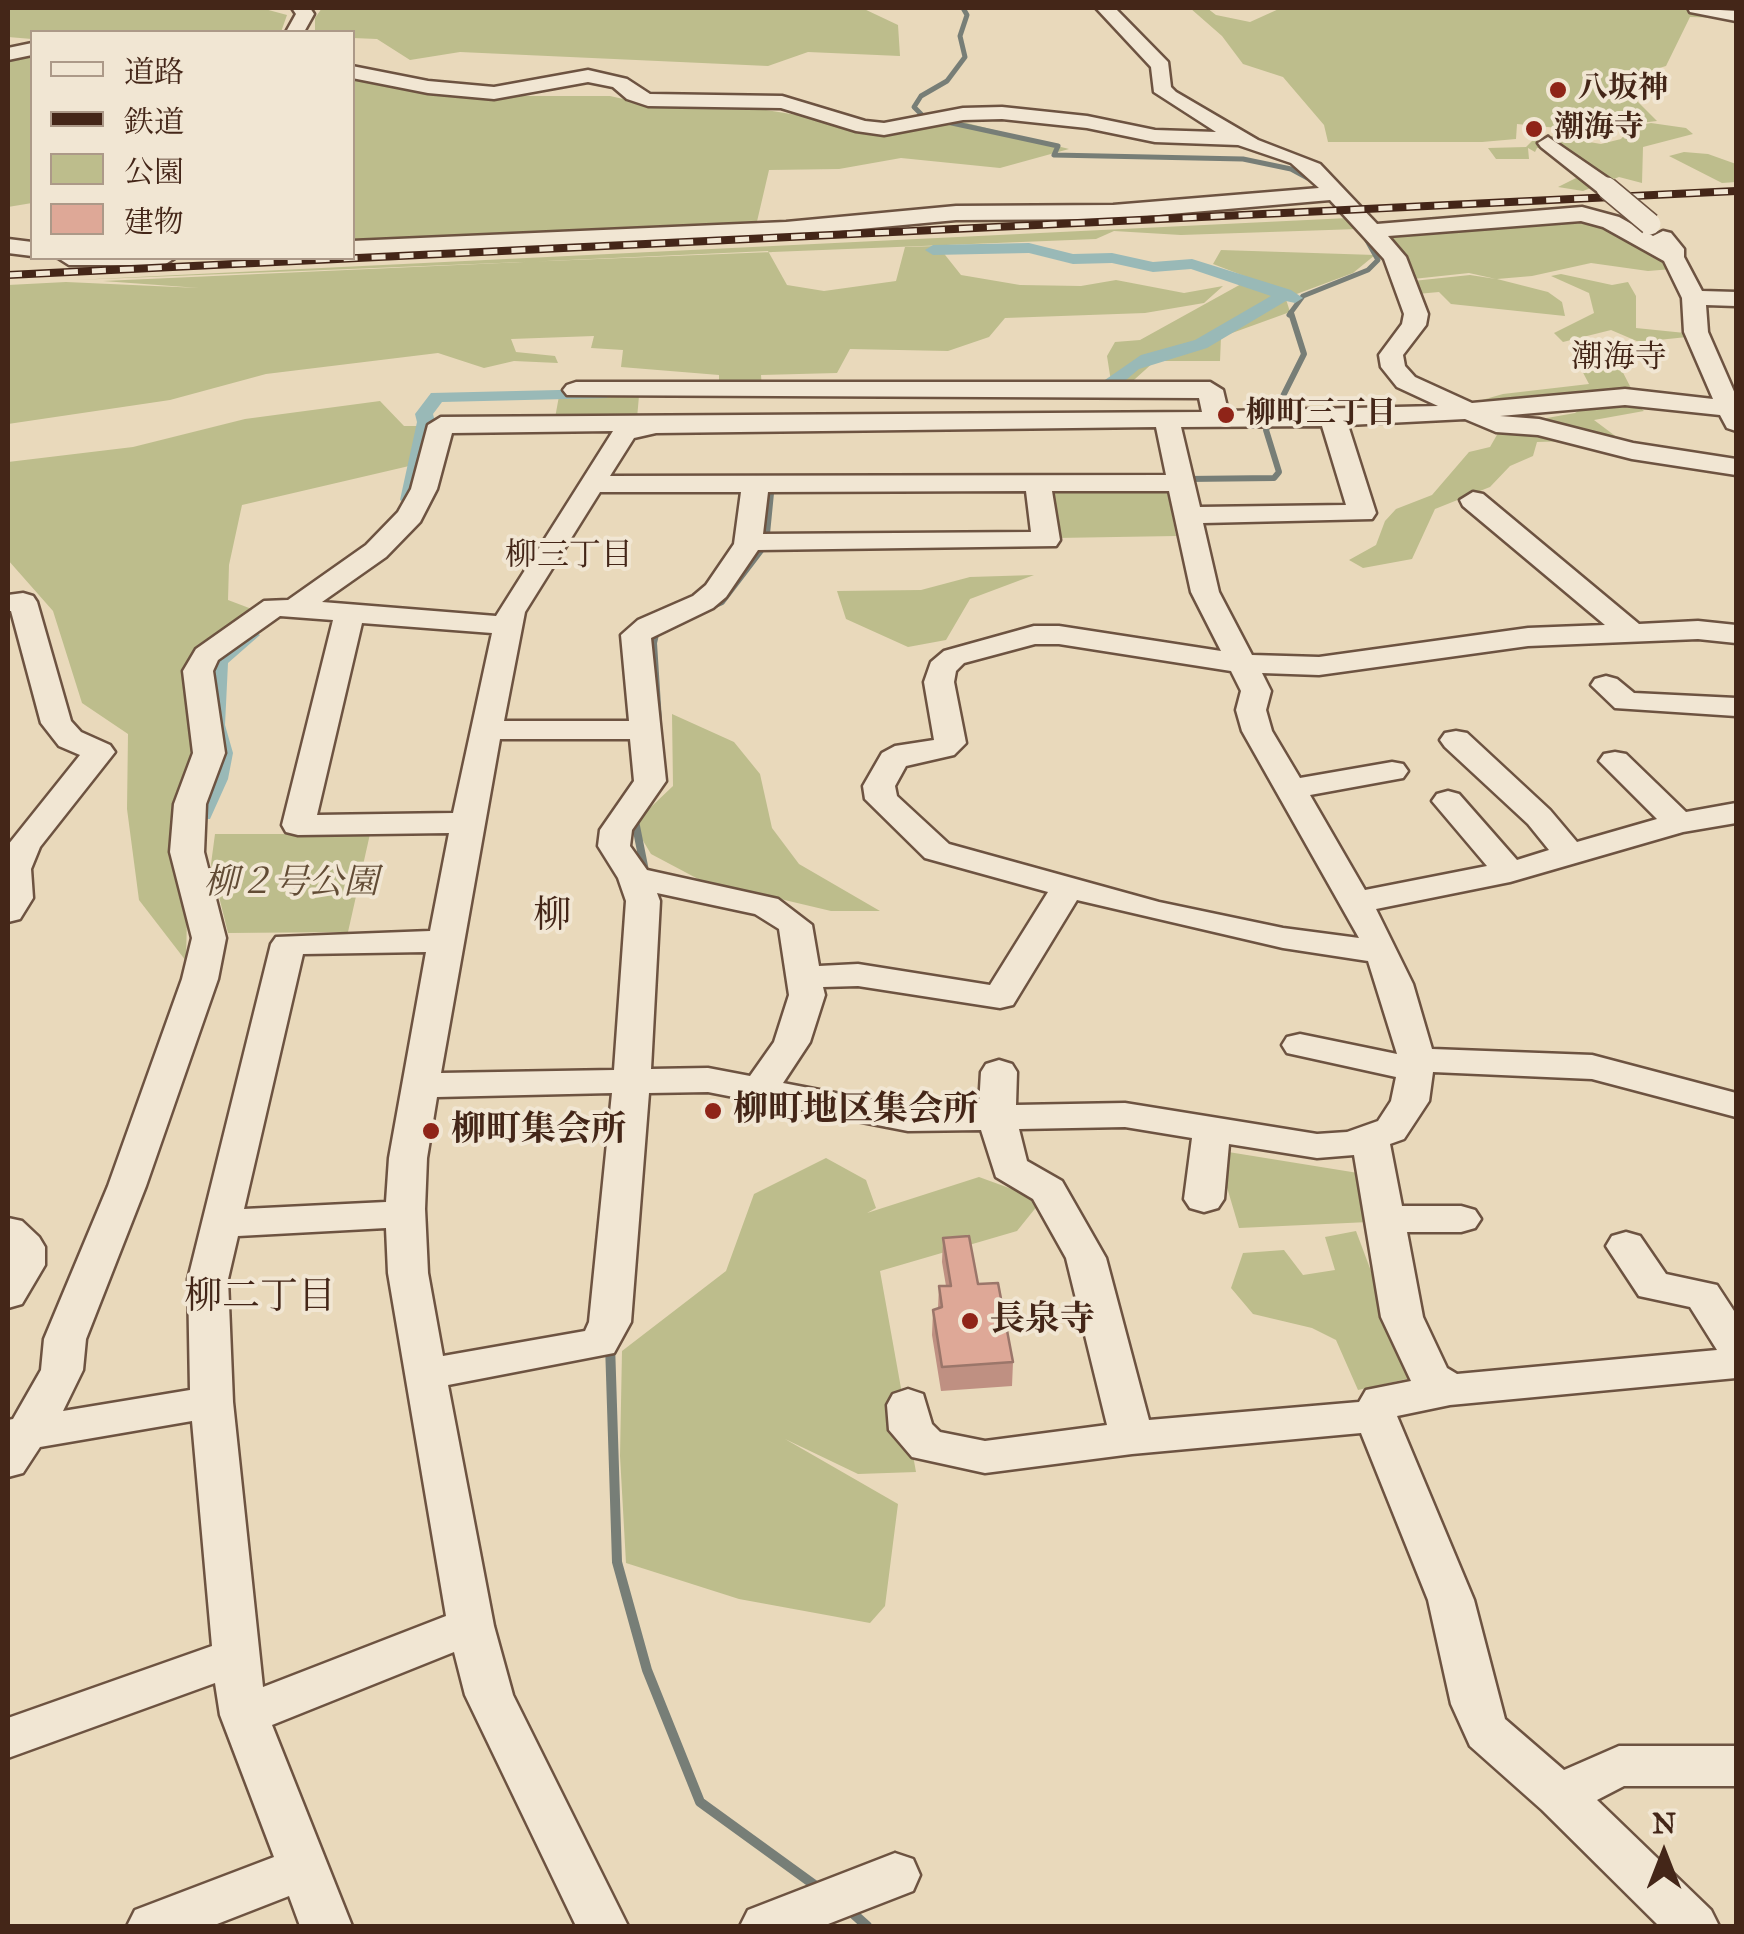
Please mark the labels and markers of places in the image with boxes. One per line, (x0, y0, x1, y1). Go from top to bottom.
place label: 八坂神 (1578, 72, 1668, 108)
marker: 八坂神 (1547, 79, 1569, 101)
place label: 潮海寺 (1554, 111, 1644, 147)
marker: 潮海寺 (1523, 118, 1545, 140)
place label: 柳町三丁目 (1246, 397, 1396, 433)
marker: 柳町三丁目 (1215, 404, 1237, 426)
place label: 柳町地区集会所 (733, 1090, 978, 1132)
marker: 柳町地区集会所 (702, 1100, 724, 1122)
place label: 柳町集会所 (451, 1110, 626, 1152)
marker: 柳町集会所 (420, 1120, 442, 1142)
place label: 長泉寺 (990, 1300, 1095, 1342)
marker: 長泉寺 (959, 1310, 981, 1332)

